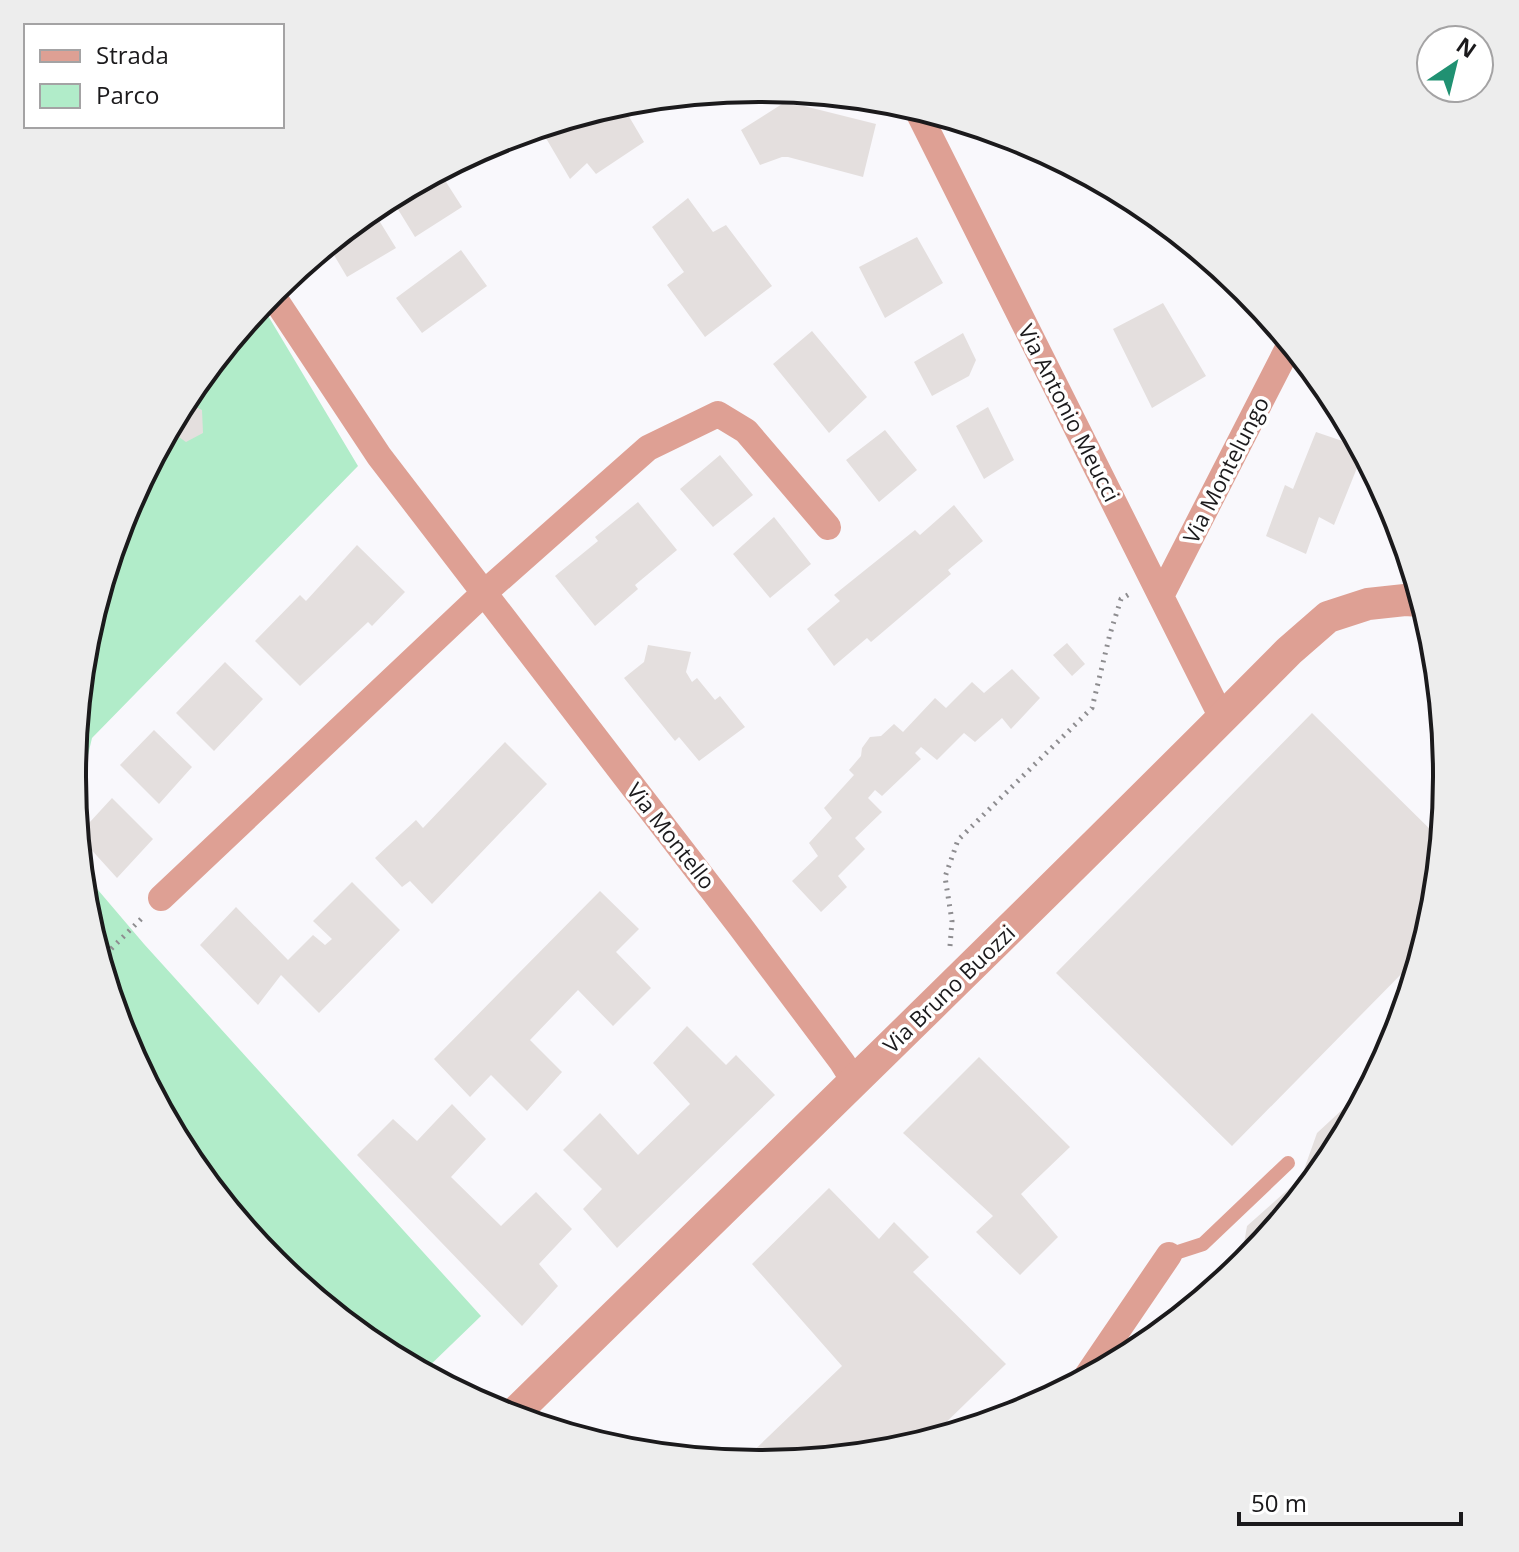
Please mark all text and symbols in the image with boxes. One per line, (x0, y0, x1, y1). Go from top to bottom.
legend (24, 24, 284, 128)
north arrow (1415, 24, 1495, 104)
text: N (1451, 29, 1483, 64)
text: Strada (96, 38, 169, 71)
text: Parco (96, 78, 160, 111)
street label: Via Antonio Meucci (1012, 319, 1128, 506)
street label: Via Montelungo (1175, 391, 1275, 548)
street label: Via Montello (621, 776, 723, 895)
street label: Via Bruno Buozzi (876, 917, 1021, 1059)
scale bar (1239, 1476, 1461, 1526)
text: 50 m (1251, 1486, 1307, 1519)

